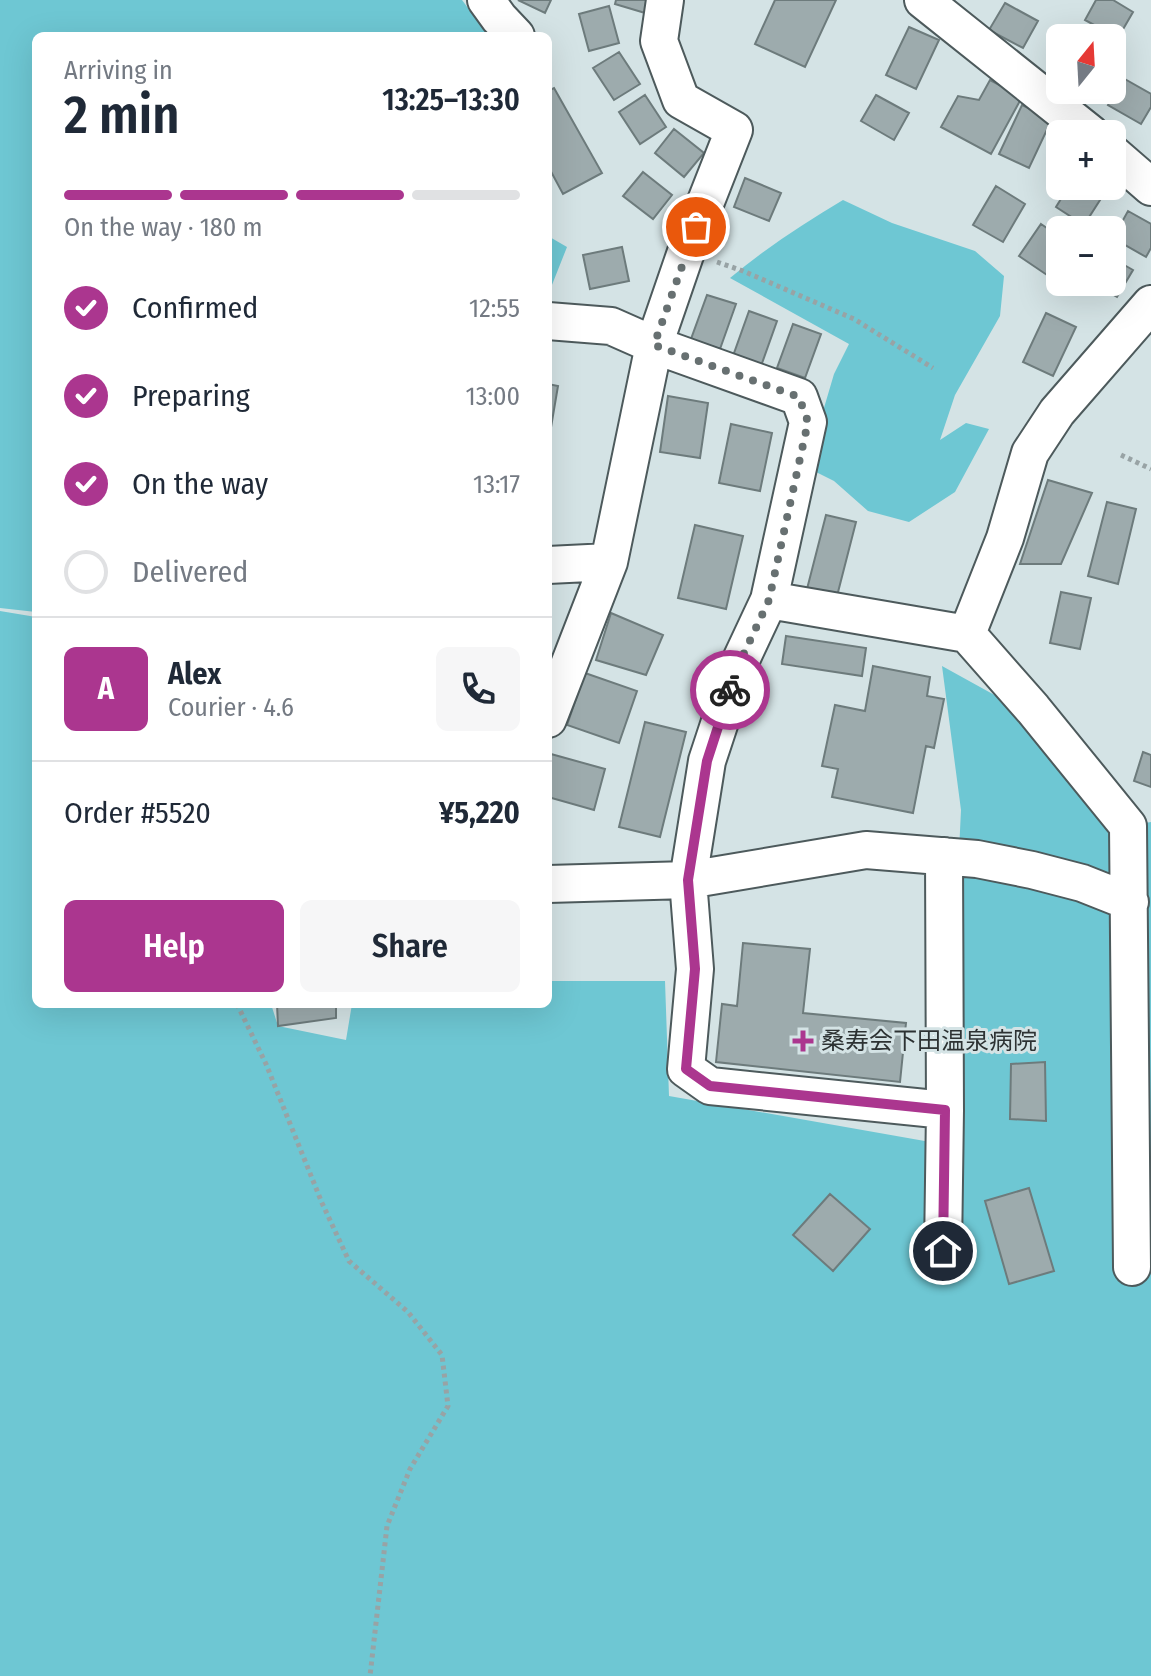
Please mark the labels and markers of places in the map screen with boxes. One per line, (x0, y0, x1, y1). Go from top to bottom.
pin (662, 193, 730, 261)
place label: 桑寿会下田温泉病院 (821, 1027, 1037, 1055)
marker: 桑寿会下田温泉病院 (792, 1030, 814, 1052)
pin (909, 1217, 977, 1285)

